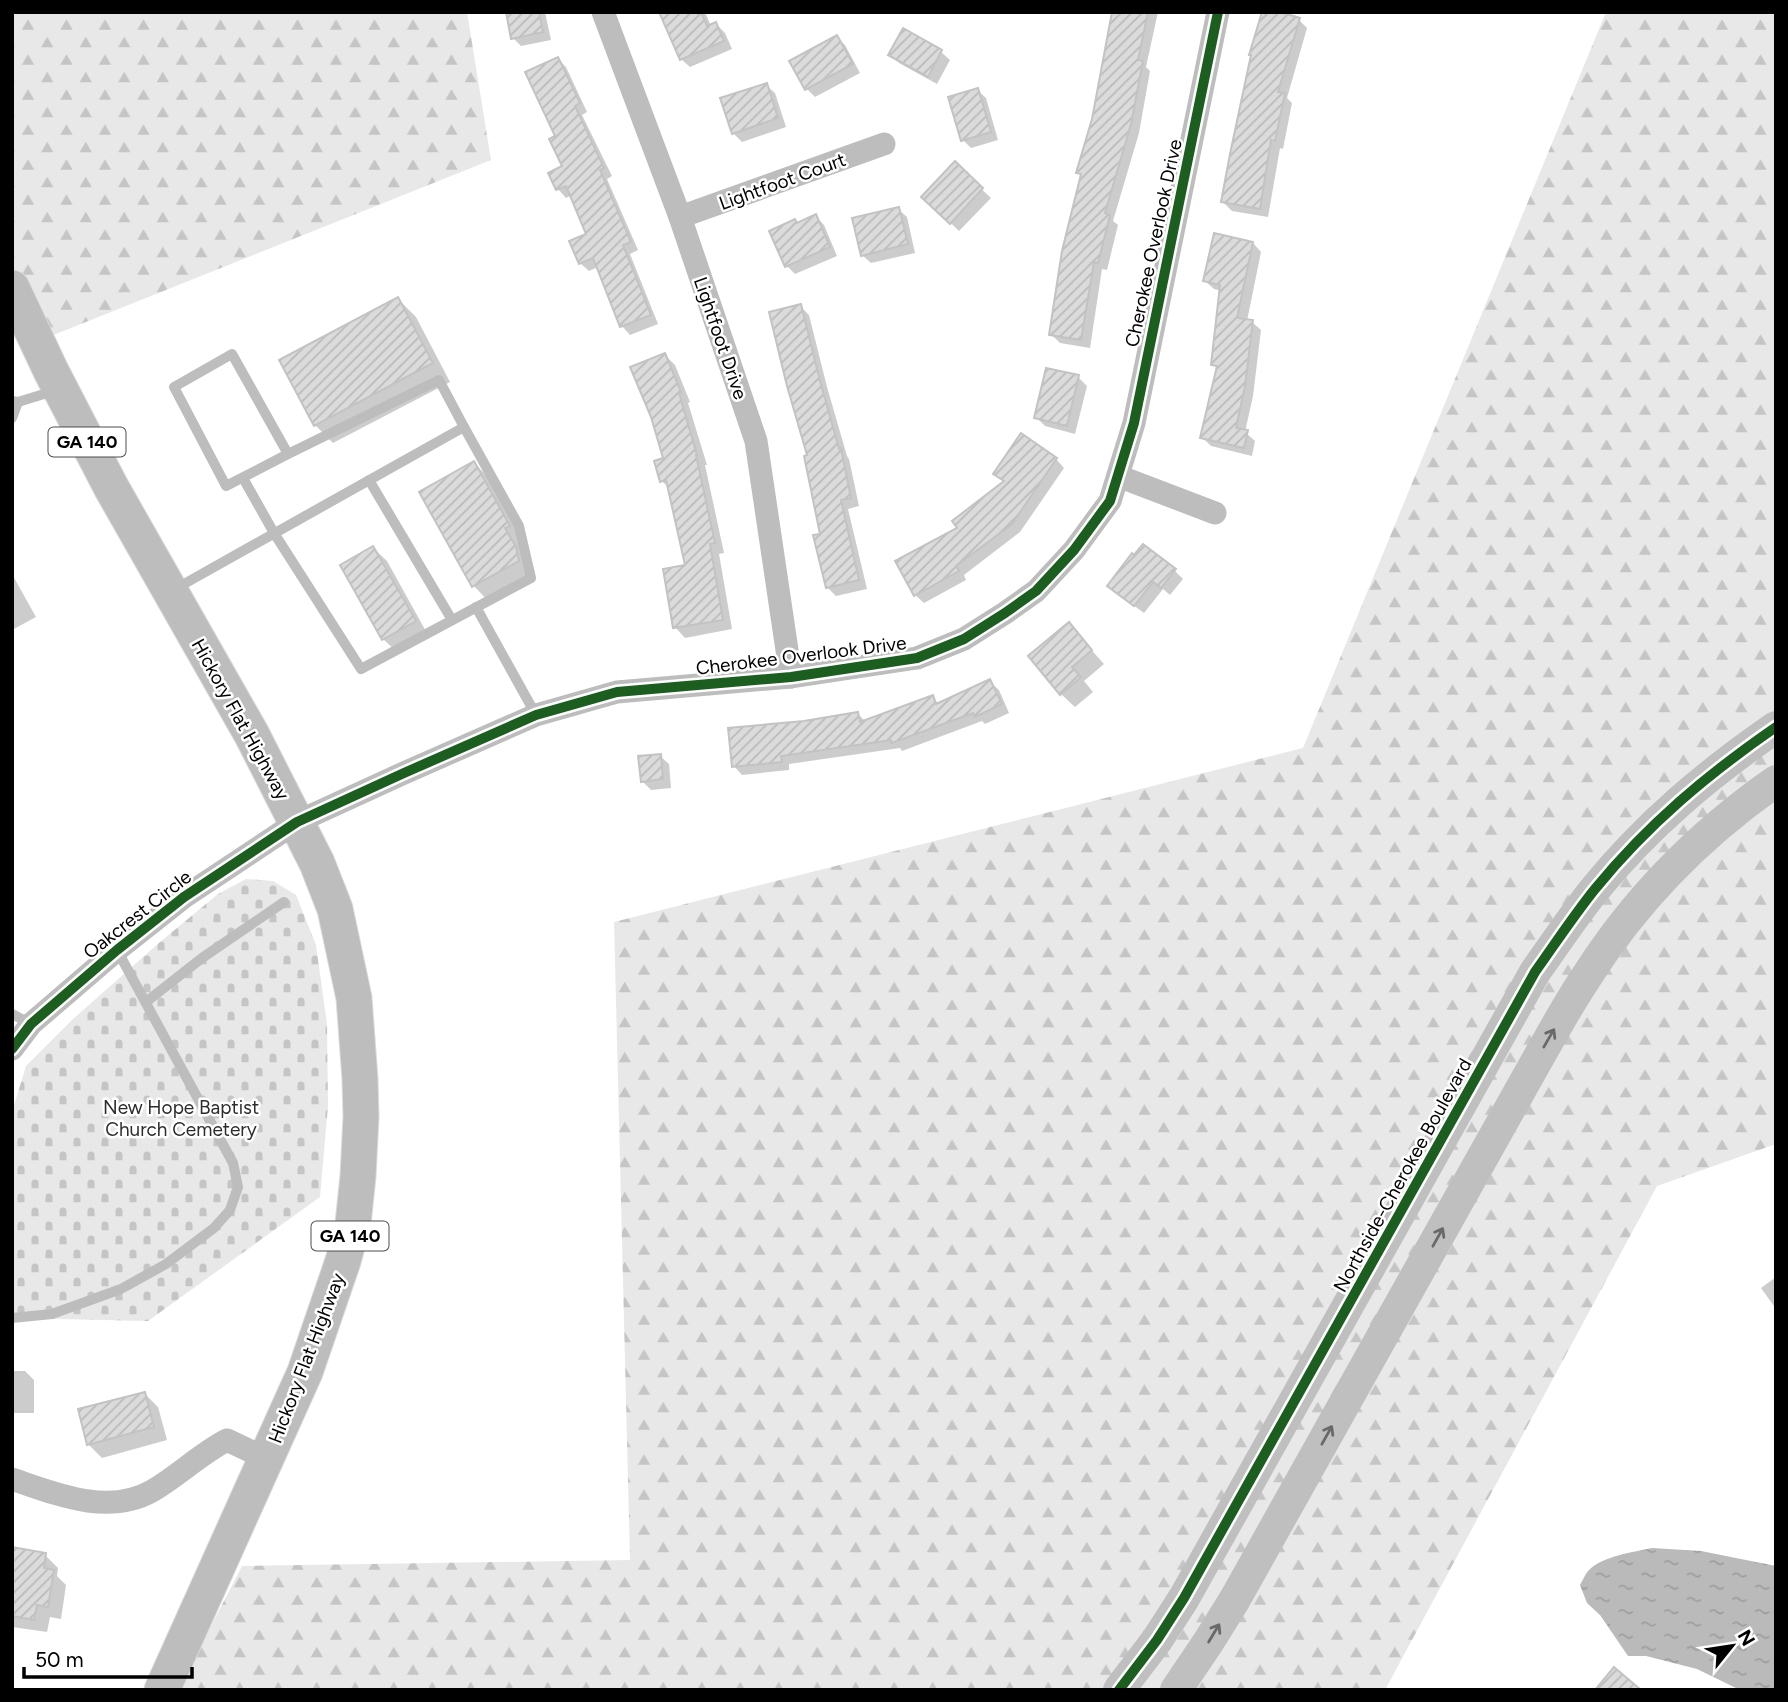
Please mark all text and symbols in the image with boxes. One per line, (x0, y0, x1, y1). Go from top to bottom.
street label: Cherokee Overlook Drive (1120, 137, 1187, 349)
street label: Lightfoot Court (716, 148, 849, 215)
street label: Lightfoot Drive (689, 274, 752, 402)
road number: GA 140 (48, 428, 126, 457)
street label: Cherokee Overlook Drive (695, 631, 908, 680)
street label: Hickory Flat Highway (187, 635, 294, 804)
street label: Oakcrest Circle (79, 865, 196, 964)
one-way arrow (1542, 1029, 1556, 1049)
street label: Northside-Cherokee Boulevard (1328, 1054, 1476, 1296)
park label: New Hope Baptist Church Cemetery (103, 1096, 259, 1141)
road number: GA 140 (312, 1222, 388, 1251)
one-way arrow (1432, 1227, 1445, 1248)
street label: Hickory Flat Highway (263, 1270, 350, 1447)
one-way arrow (1320, 1426, 1334, 1446)
north arrow (1697, 1611, 1767, 1681)
one-way arrow (1208, 1624, 1222, 1644)
text: N (1733, 1626, 1760, 1650)
scale bar (24, 1636, 192, 1680)
text: 50 m (35, 1647, 84, 1672)

